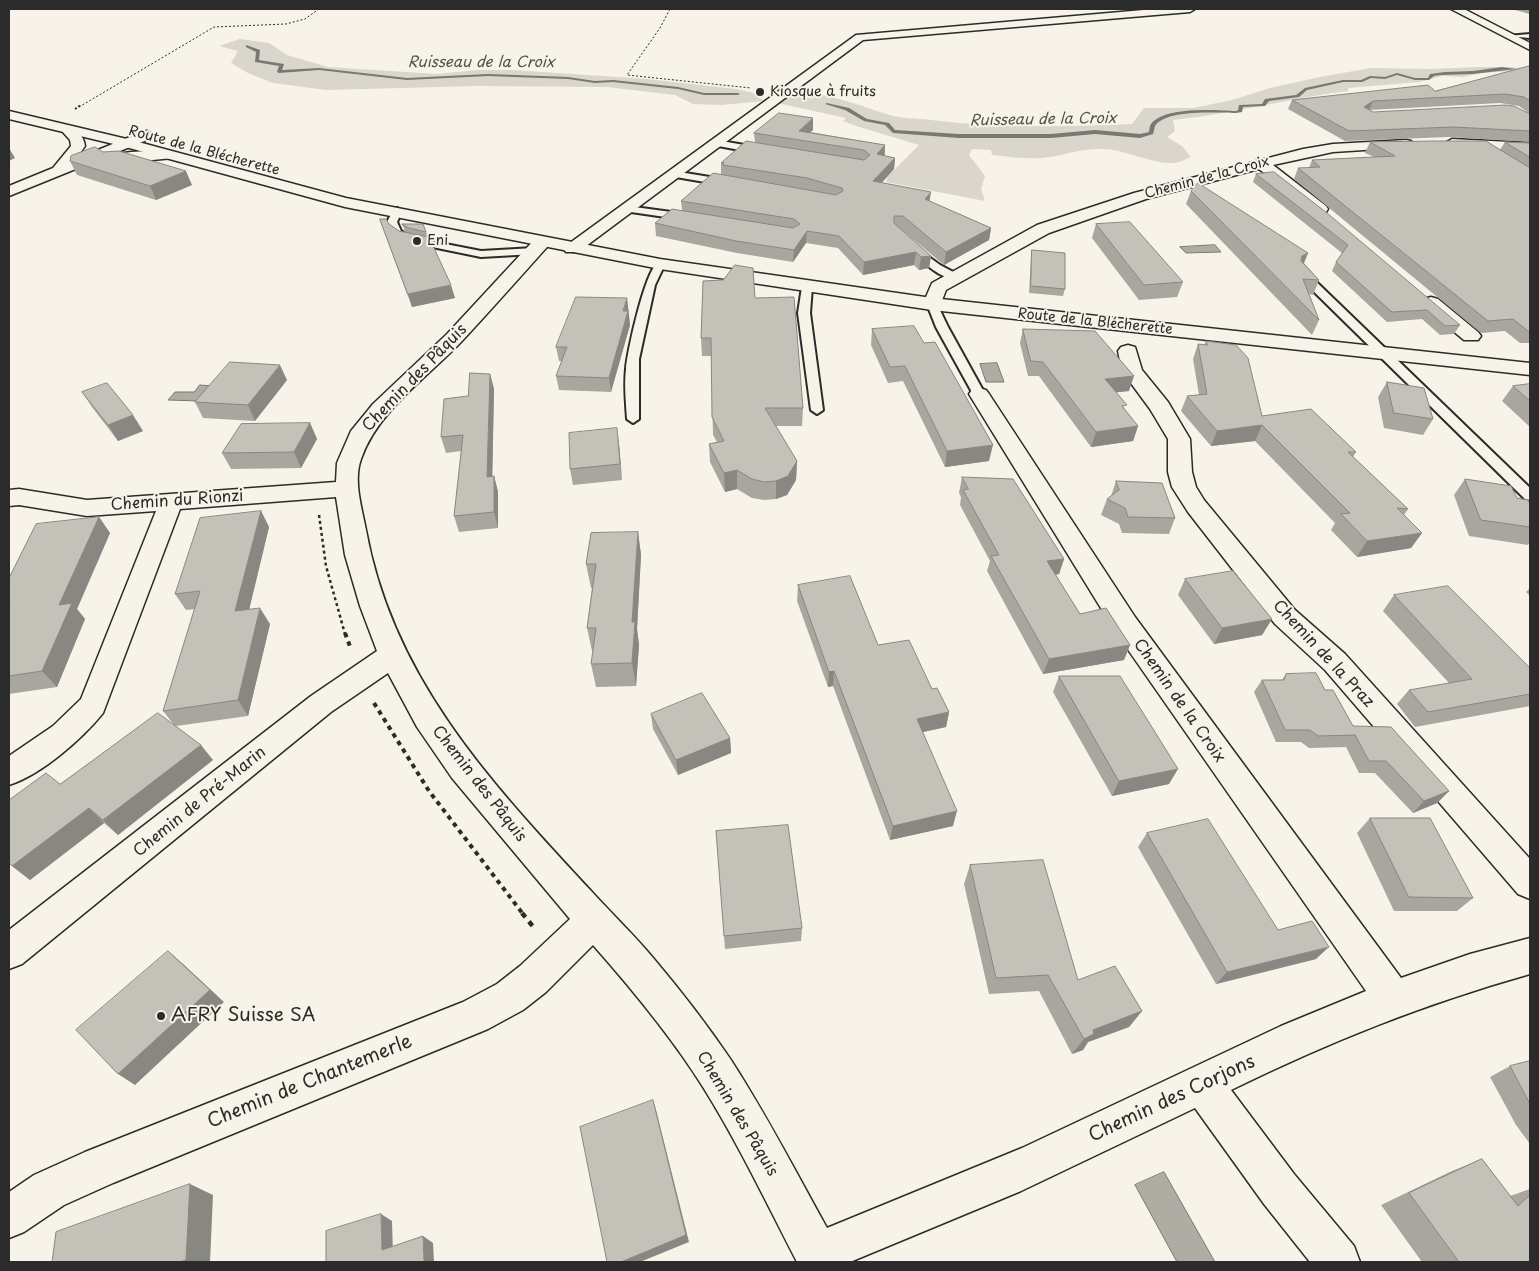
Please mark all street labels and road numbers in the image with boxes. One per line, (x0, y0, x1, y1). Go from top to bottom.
street label: Route de la Blécherette (127, 123, 281, 179)
street label: Chemin de la Croix (1143, 153, 1271, 203)
street label: Route de la Blécherette (1017, 306, 1173, 338)
street label: Chemin des Pâquis (359, 320, 471, 436)
street label: Chemin du Rionzi (110, 487, 244, 515)
street label: Chemin de la Praz (1268, 596, 1378, 712)
street label: Chemin de la Croix (1129, 635, 1229, 767)
street label: Chemin des Pâquis (428, 722, 530, 846)
street label: Chemin de Pré-Marin (130, 743, 270, 861)
street label: Chemin de Chantemerle (204, 1030, 416, 1134)
street label: Chemin des Pâquis (692, 1048, 782, 1180)
street label: Chemin des Corjons (1085, 1050, 1259, 1148)

